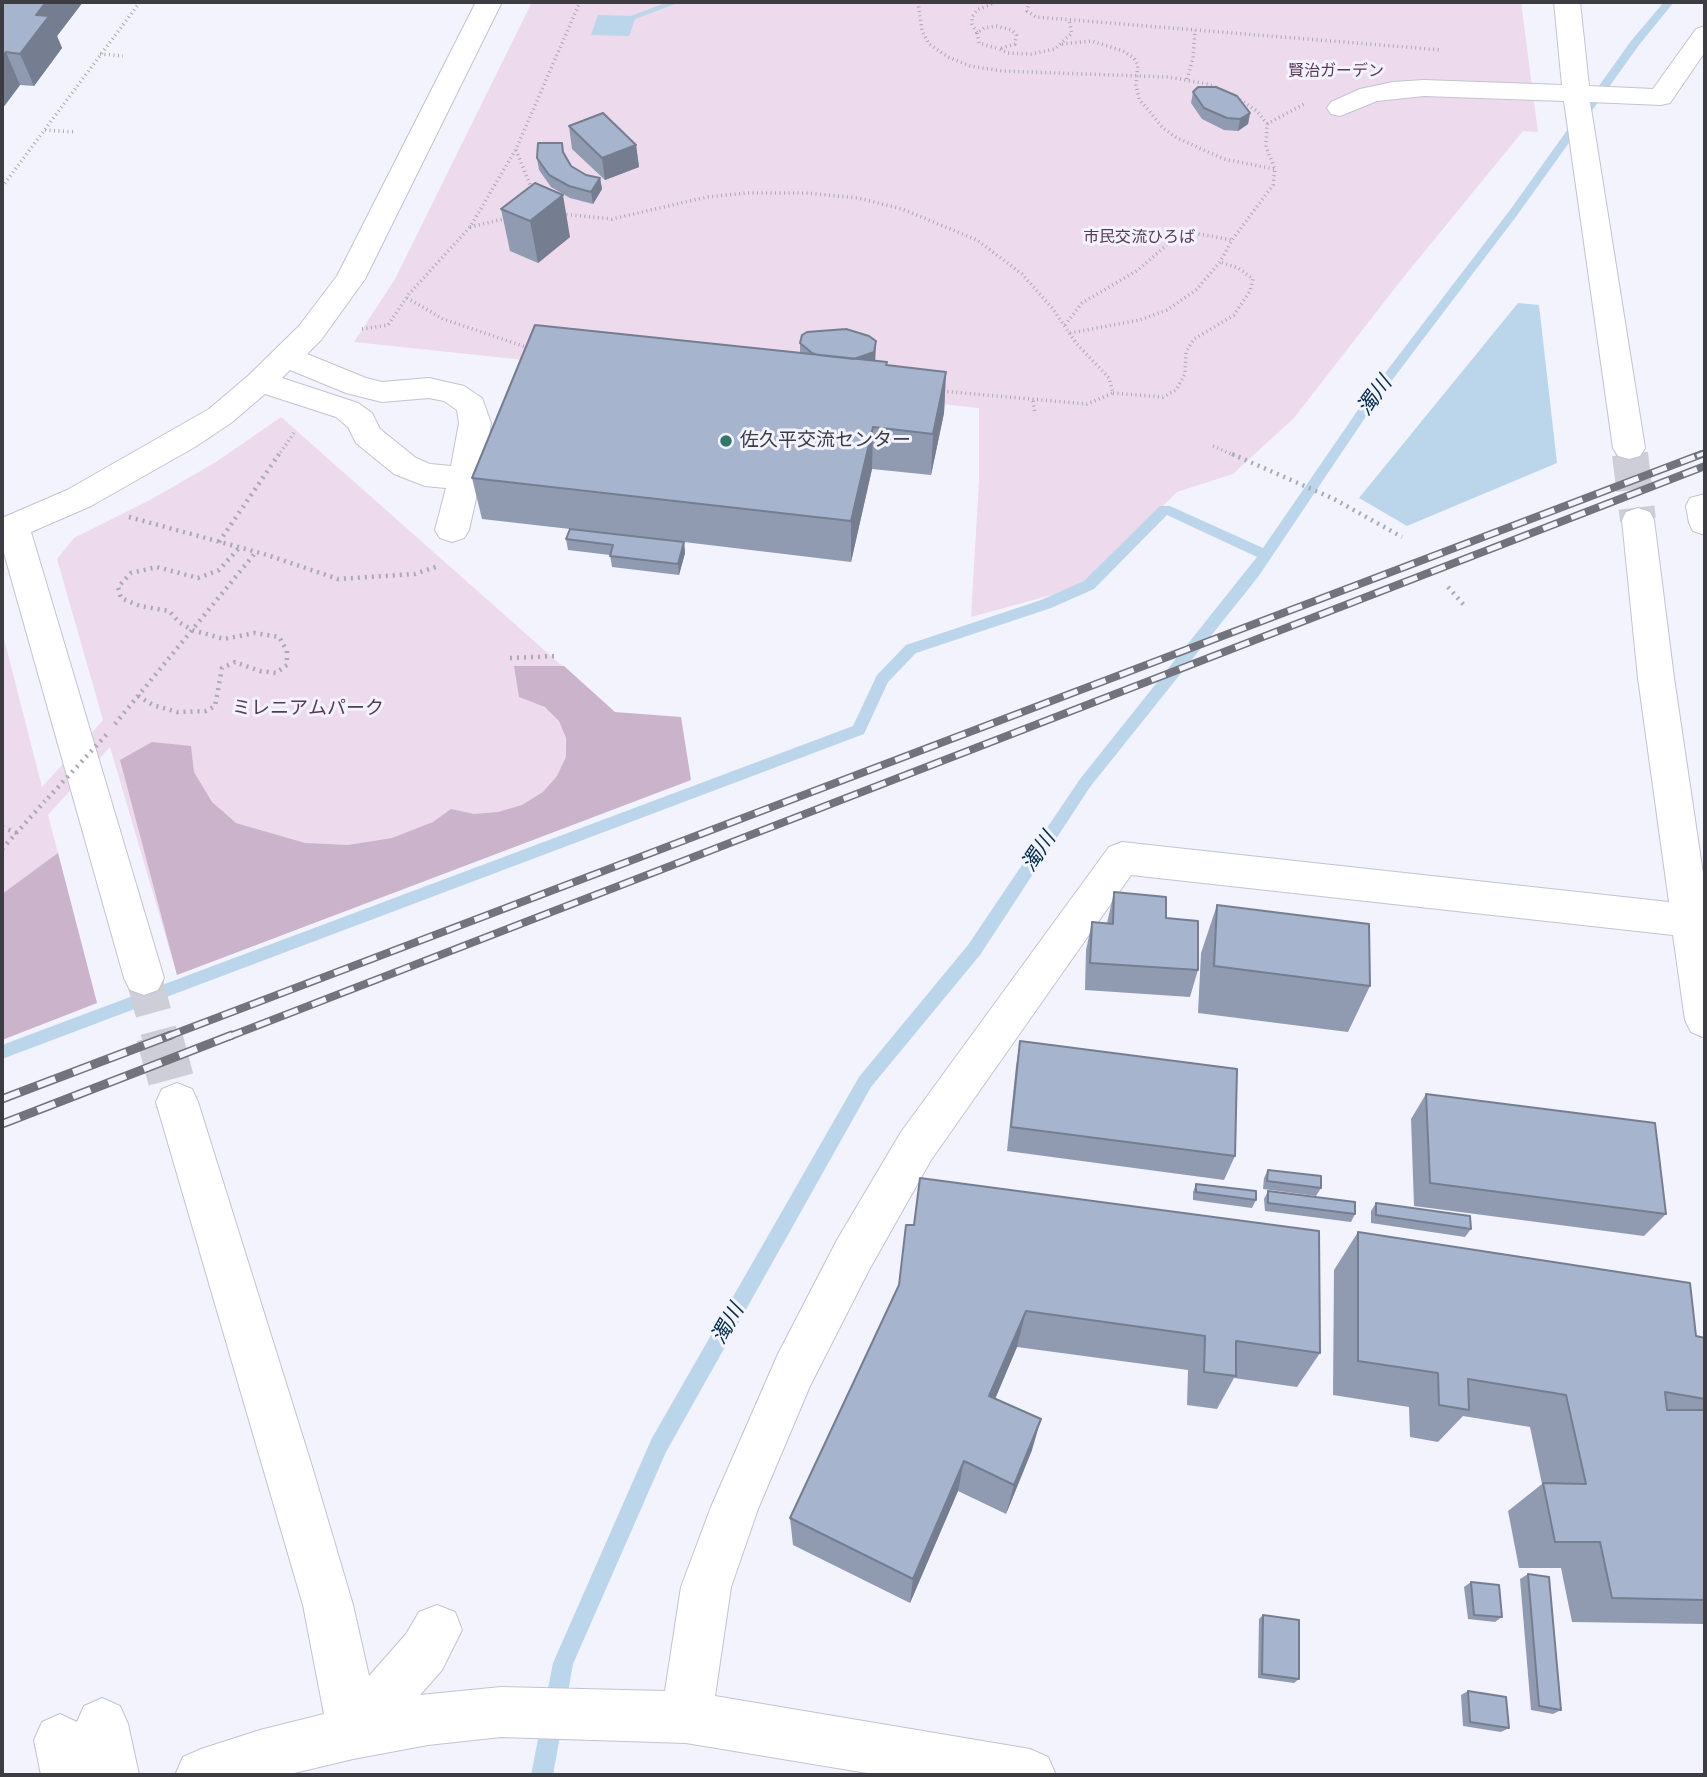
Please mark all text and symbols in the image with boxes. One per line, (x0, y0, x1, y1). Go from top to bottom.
park label: 賢治ガーデン (1288, 61, 1384, 81)
park label: 市民交流ひろば (1083, 227, 1195, 247)
water label: 濁川 (1352, 372, 1398, 420)
place label: 佐久平交流センター (740, 430, 911, 452)
marker: 佐久平交流センター (718, 433, 734, 449)
park label: ミレニアムパーク (232, 698, 384, 720)
water label: 濁川 (1017, 828, 1061, 876)
water label: 濁川 (707, 1300, 749, 1348)

